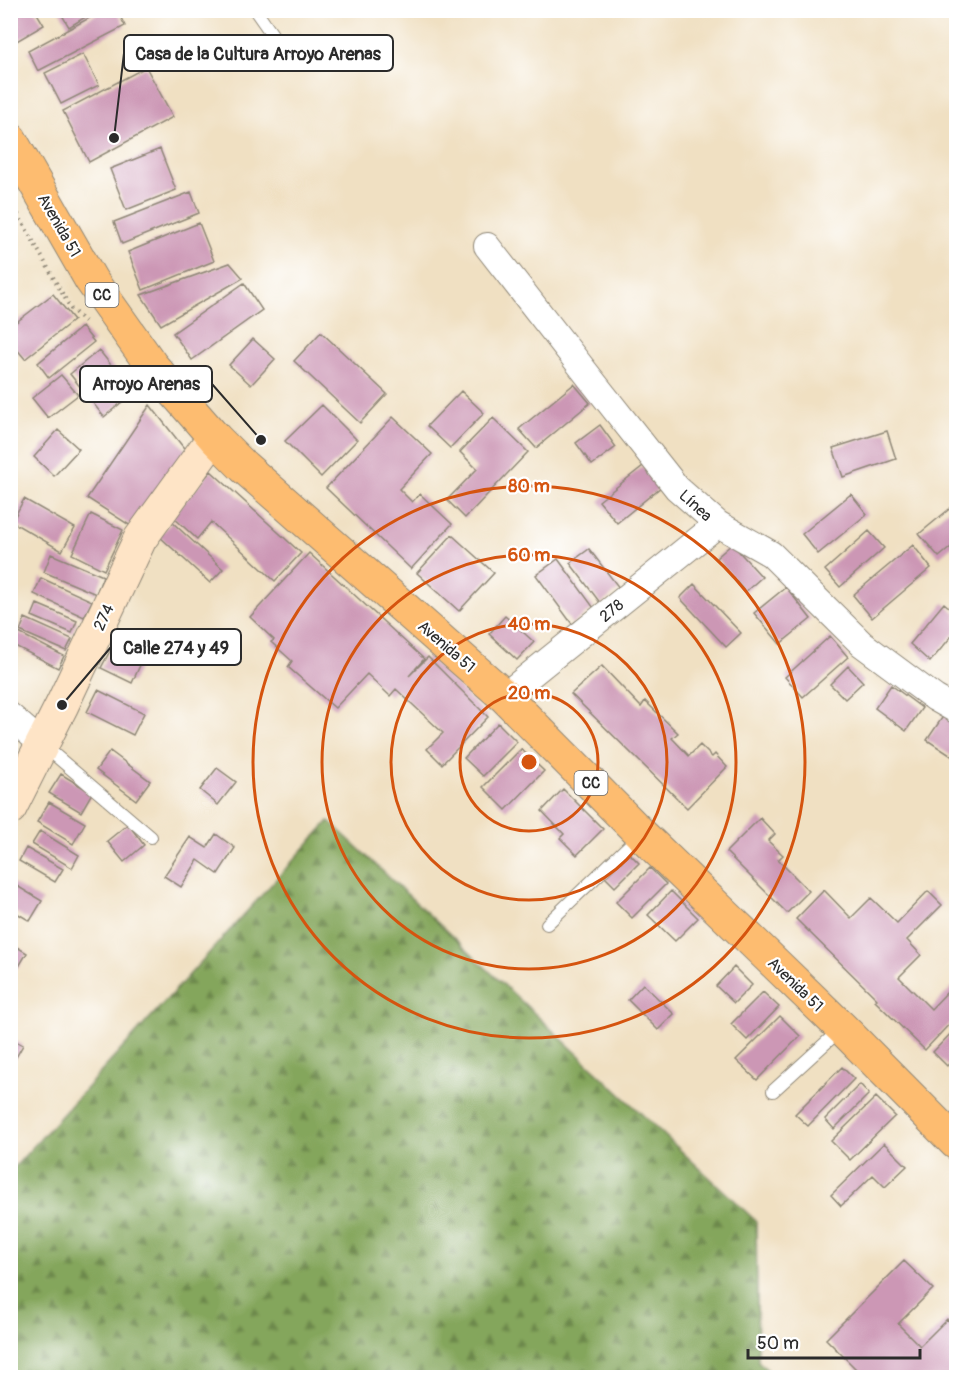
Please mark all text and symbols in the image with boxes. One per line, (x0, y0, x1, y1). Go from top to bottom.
callout: Casa de la Cultura Arroyo Arenas (124, 35, 393, 71)
text: Casa de la Cultura Arroyo Arenas (135, 43, 382, 66)
street label: Avenida 51 (33, 190, 85, 261)
road number: CC (86, 283, 118, 307)
callout: Arroyo Arenas (80, 366, 212, 402)
text: Arroyo Arenas (92, 373, 201, 396)
text: 80 m (508, 475, 550, 498)
street label: Línea (675, 486, 716, 526)
text: 60 m (508, 544, 550, 567)
street label: 278 (595, 595, 628, 627)
street label: 274 (89, 601, 119, 634)
text: 40 m (508, 613, 550, 636)
street label: Avenida 51 (413, 616, 479, 677)
callout: Calle 274 y 49 (111, 629, 241, 665)
text: Calle 274 y 49 (123, 637, 229, 660)
text: 20 m (508, 682, 550, 705)
centre of rings (519, 752, 539, 772)
road number: CC (574, 771, 608, 795)
street label: Avenida 51 (763, 953, 827, 1016)
scale bar (748, 1322, 920, 1360)
text: 50 m (757, 1332, 799, 1355)

